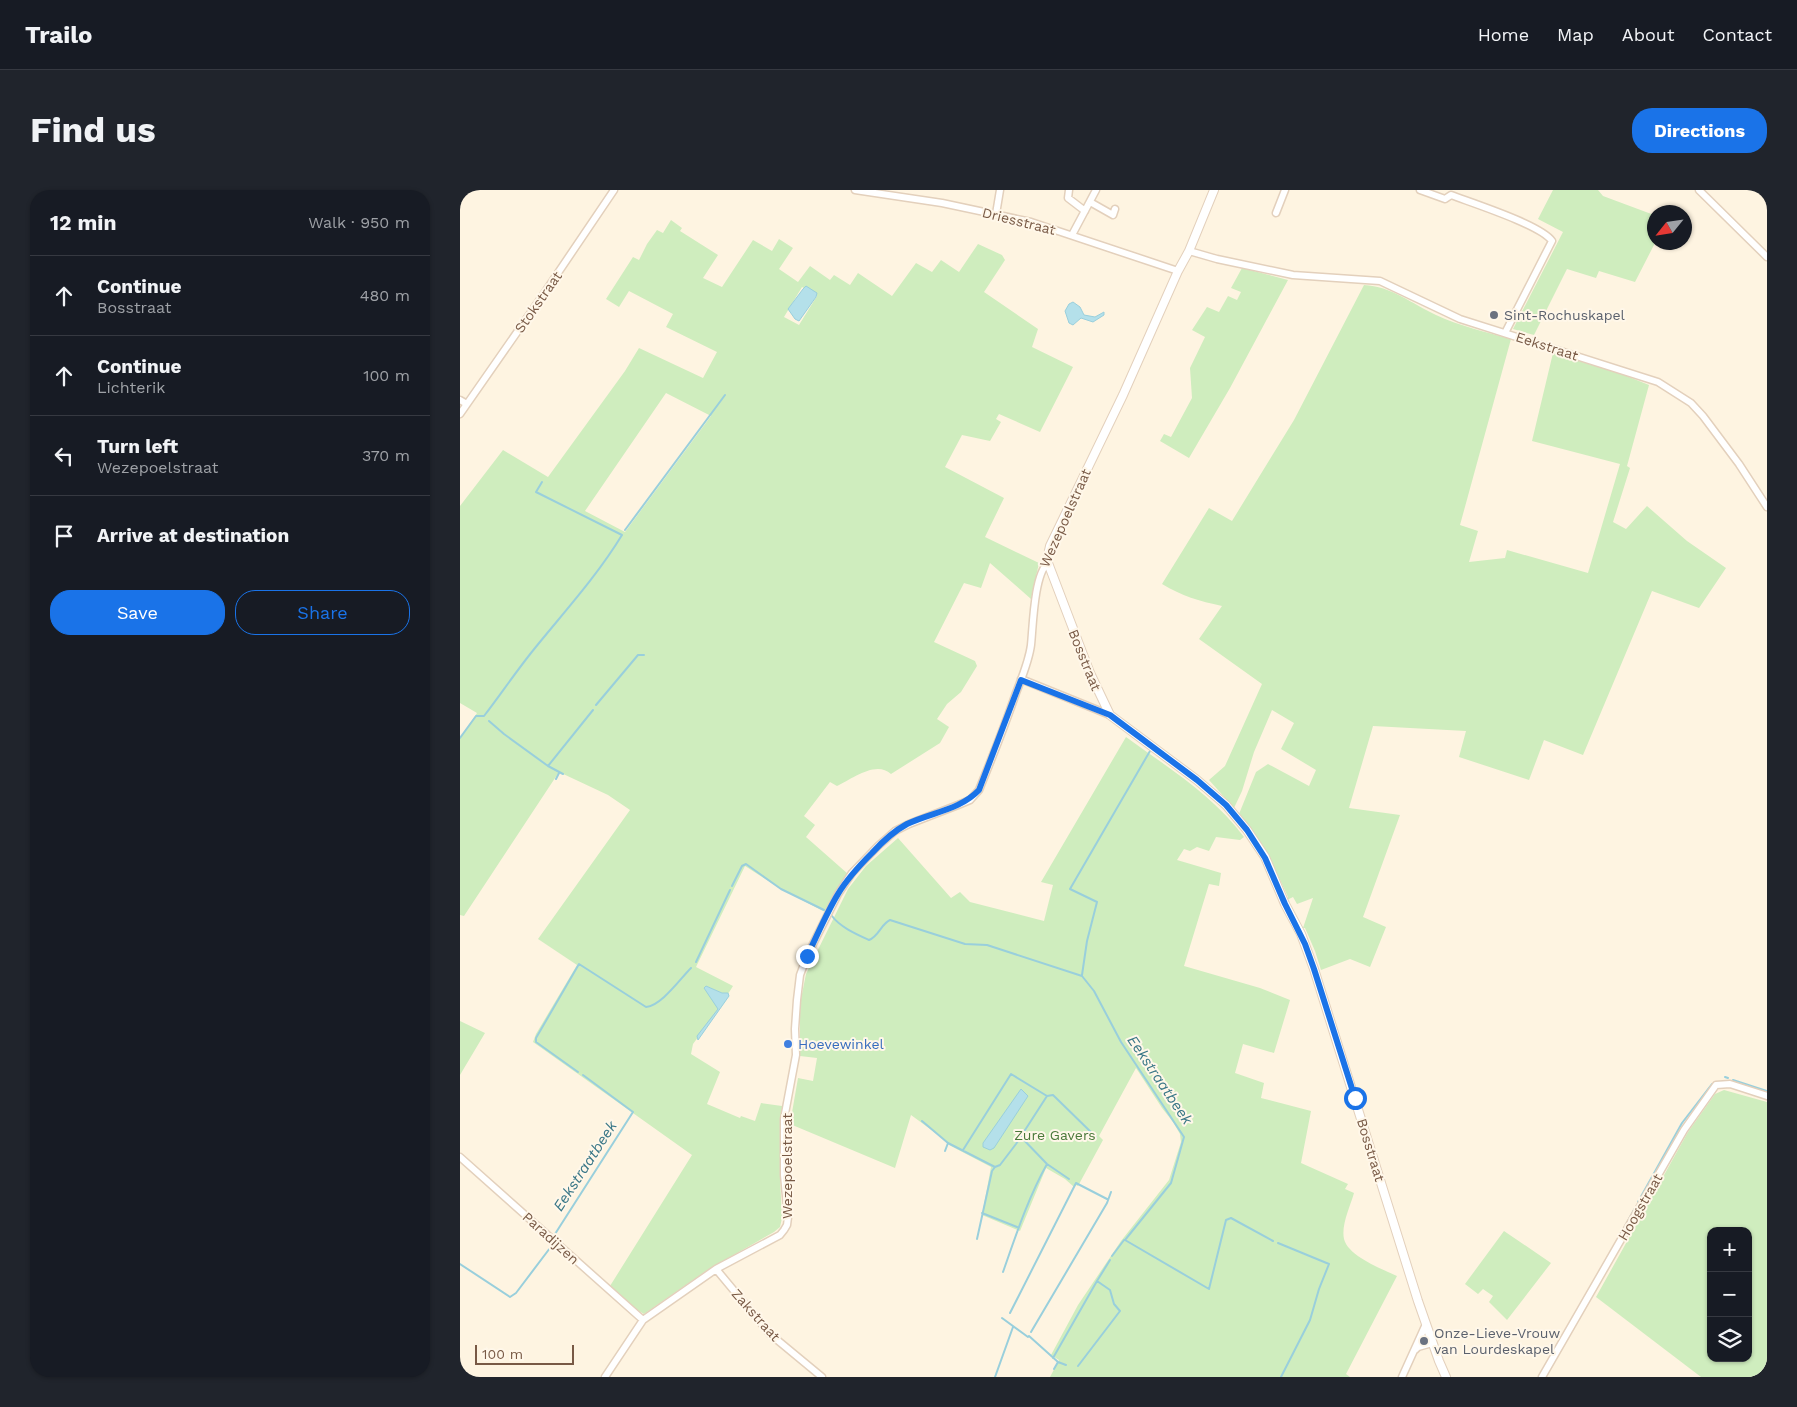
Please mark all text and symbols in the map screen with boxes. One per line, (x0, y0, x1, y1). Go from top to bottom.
text: Trailo (25, 21, 92, 49)
text: Home (1478, 24, 1529, 45)
text: Map (1557, 24, 1594, 45)
text: About (1622, 24, 1674, 45)
text: Contact (1702, 24, 1772, 45)
button: Directions (1632, 108, 1767, 153)
text: Find us (30, 109, 156, 151)
street label: Driesstraat (981, 204, 1057, 238)
north arrow (1647, 205, 1692, 250)
text: 12 min (50, 210, 116, 235)
text: Walk · 950 m (308, 213, 410, 232)
street label: Stokstraat (511, 268, 565, 336)
text: Continue (97, 275, 181, 298)
icon: ahead (50, 282, 78, 310)
text: 480 m (360, 286, 410, 305)
text: Bosstraat (97, 298, 171, 317)
place label: Sint-Rochuskapel (1504, 307, 1626, 323)
marker: Sint-Rochuskapel (1488, 309, 1500, 321)
street label: Eekstraat (1514, 328, 1580, 364)
text: Continue (97, 355, 181, 378)
icon: ahead (50, 362, 78, 390)
text: 100 m (363, 366, 410, 385)
text: Lichterik (97, 378, 165, 397)
text: Turn left (97, 435, 178, 458)
icon: left (50, 442, 78, 470)
text: 370 m (362, 446, 410, 465)
text: Wezepoelstraat (97, 458, 218, 477)
street label: Wezepoelstraat (1036, 466, 1094, 570)
icon: arrive (50, 522, 78, 550)
text: Arrive at destination (97, 524, 289, 547)
button: Save (50, 590, 225, 635)
button: Share (235, 590, 410, 635)
street label: Bosstraat (1065, 627, 1105, 693)
route end (796, 945, 819, 968)
water label: Eekstraatbeek (1123, 1032, 1197, 1129)
place label: Hoevewinkel (798, 1036, 884, 1052)
marker: Hoevewinkel (782, 1038, 794, 1050)
route start (1344, 1087, 1367, 1110)
street label: Wezepoelstraat (779, 1113, 795, 1219)
water label: Eekstraatbeek (549, 1117, 621, 1214)
street label: Bosstraat (1354, 1117, 1388, 1184)
park label: Zure Gavers (1014, 1127, 1096, 1143)
street label: Hoogstraat (1614, 1171, 1666, 1243)
street label: Paradijzen (520, 1209, 582, 1267)
map controls (1707, 1227, 1752, 1362)
button: + (1707, 1227, 1752, 1272)
button: − (1707, 1272, 1752, 1317)
street label: Zakstraat (728, 1286, 784, 1344)
button: layers (1707, 1317, 1752, 1362)
place label: Onze-Lieve-Vrouw van Lourdeskapel (1434, 1325, 1560, 1357)
marker: Onze-Lieve-Vrouw van Lourdeskapel (1418, 1335, 1430, 1347)
scale bar (475, 1342, 574, 1365)
text: 100 m (482, 1346, 523, 1362)

